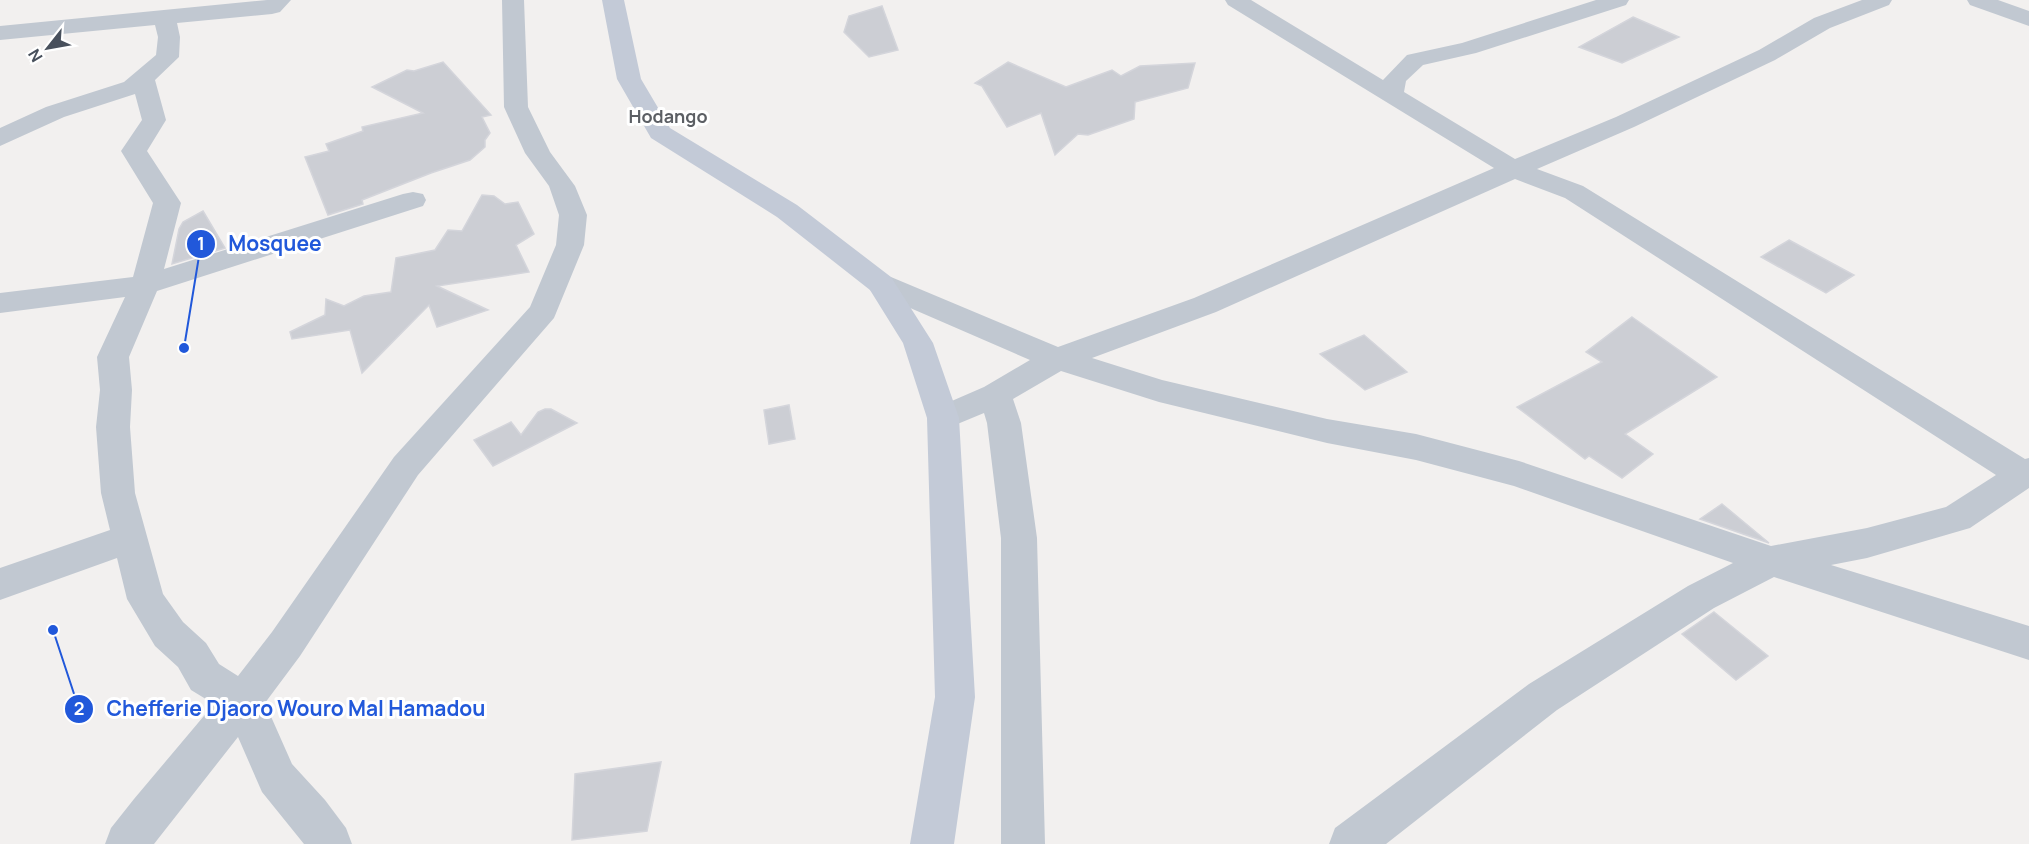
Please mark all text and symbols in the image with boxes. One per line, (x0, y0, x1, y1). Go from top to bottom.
north arrow (18, 18, 78, 78)
text: N (23, 45, 48, 66)
district label: Hodango (628, 104, 708, 128)
callout: Mosquee (186, 224, 333, 263)
text: Mosquee (228, 229, 322, 257)
text: 1 (197, 231, 205, 255)
callout: Chefferie Djaoro Wouro Mal Hamadou (64, 689, 497, 728)
text: Chefferie Djaoro Wouro Mal Hamadou (107, 694, 485, 722)
text: 2 (74, 696, 84, 720)

